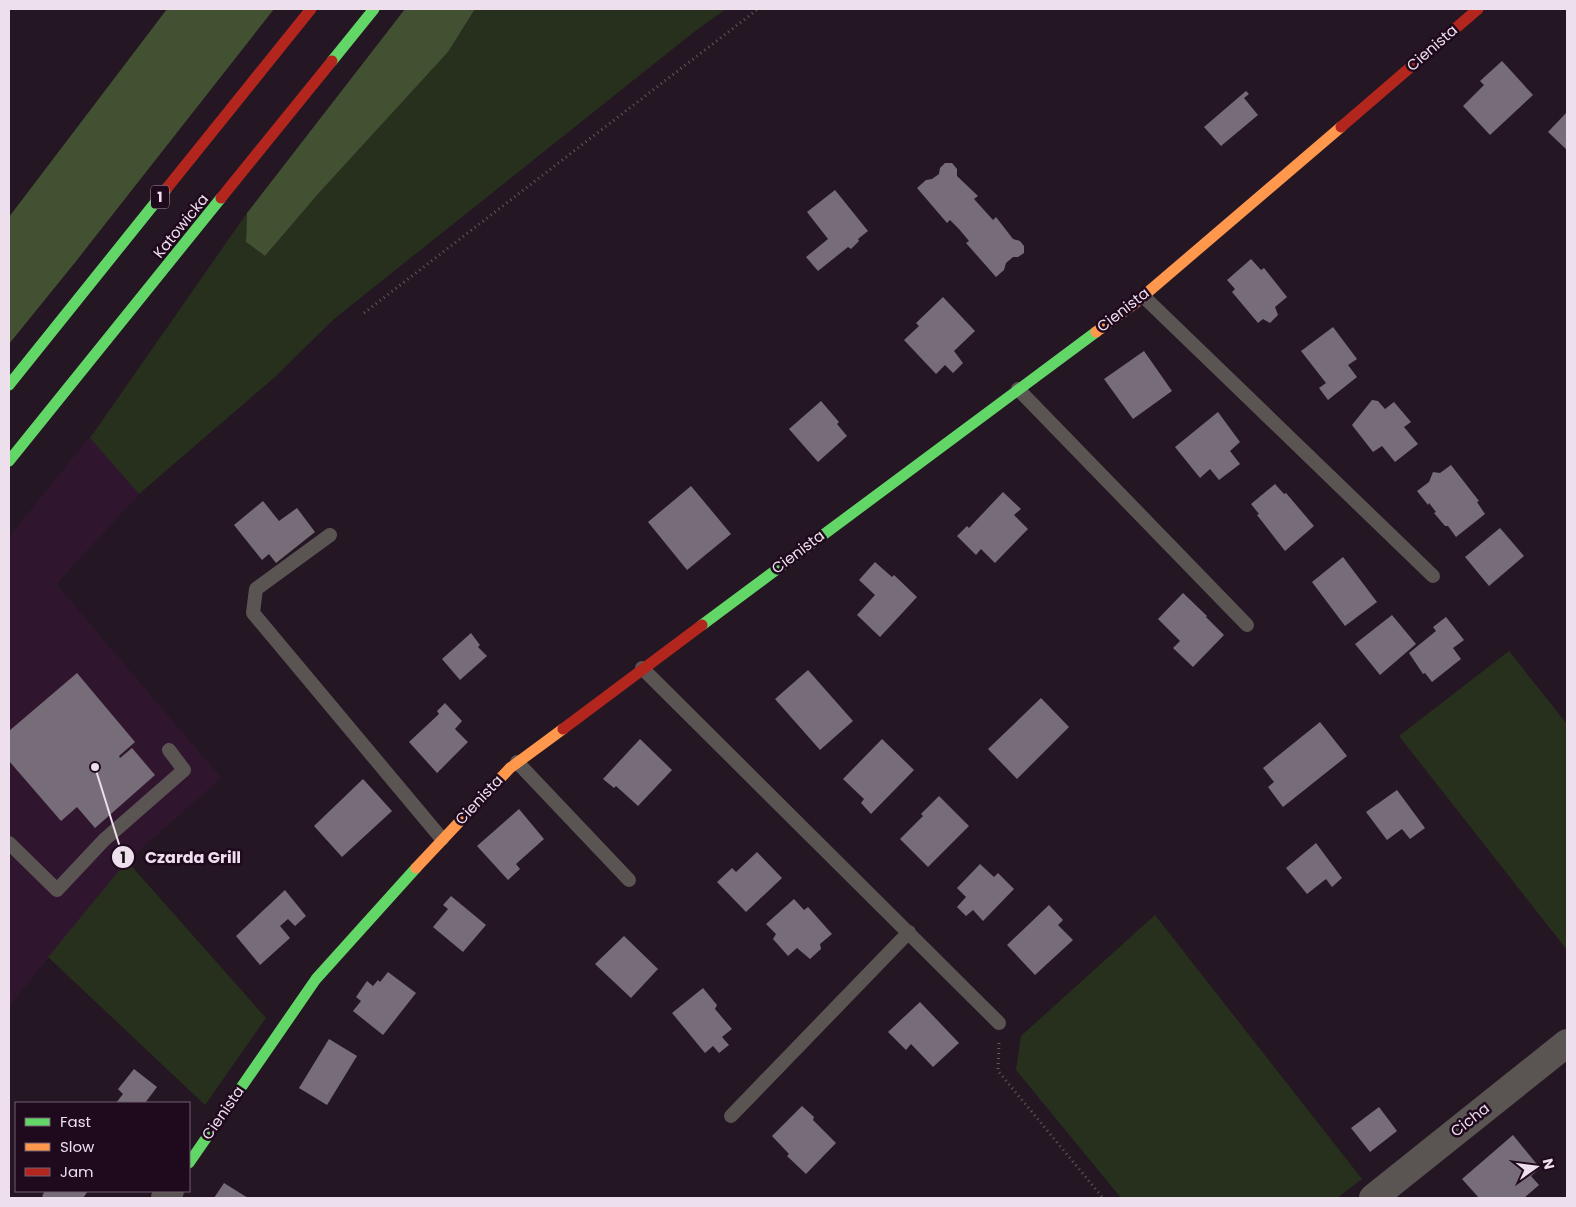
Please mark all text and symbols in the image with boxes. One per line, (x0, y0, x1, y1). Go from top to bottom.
street label: Cienista (1402, 20, 1462, 76)
road number: 1 (151, 186, 169, 208)
street label: Katowicka (148, 189, 213, 262)
street label: Cienista (1092, 282, 1153, 337)
street label: Cienista (767, 525, 828, 578)
street label: Cienista (450, 770, 507, 829)
callout: Czarda Grill (110, 842, 251, 873)
text: Czarda Grill (145, 846, 241, 869)
text: 1 (120, 847, 126, 868)
street label: Cienista (196, 1082, 249, 1144)
street label: Cicha (1446, 1098, 1494, 1141)
legend (15, 1102, 190, 1192)
text: Fast (60, 1111, 91, 1132)
text: Slow (60, 1136, 95, 1157)
north arrow (1511, 1142, 1561, 1192)
text: N (1538, 1156, 1560, 1171)
text: Jam (60, 1161, 94, 1182)

